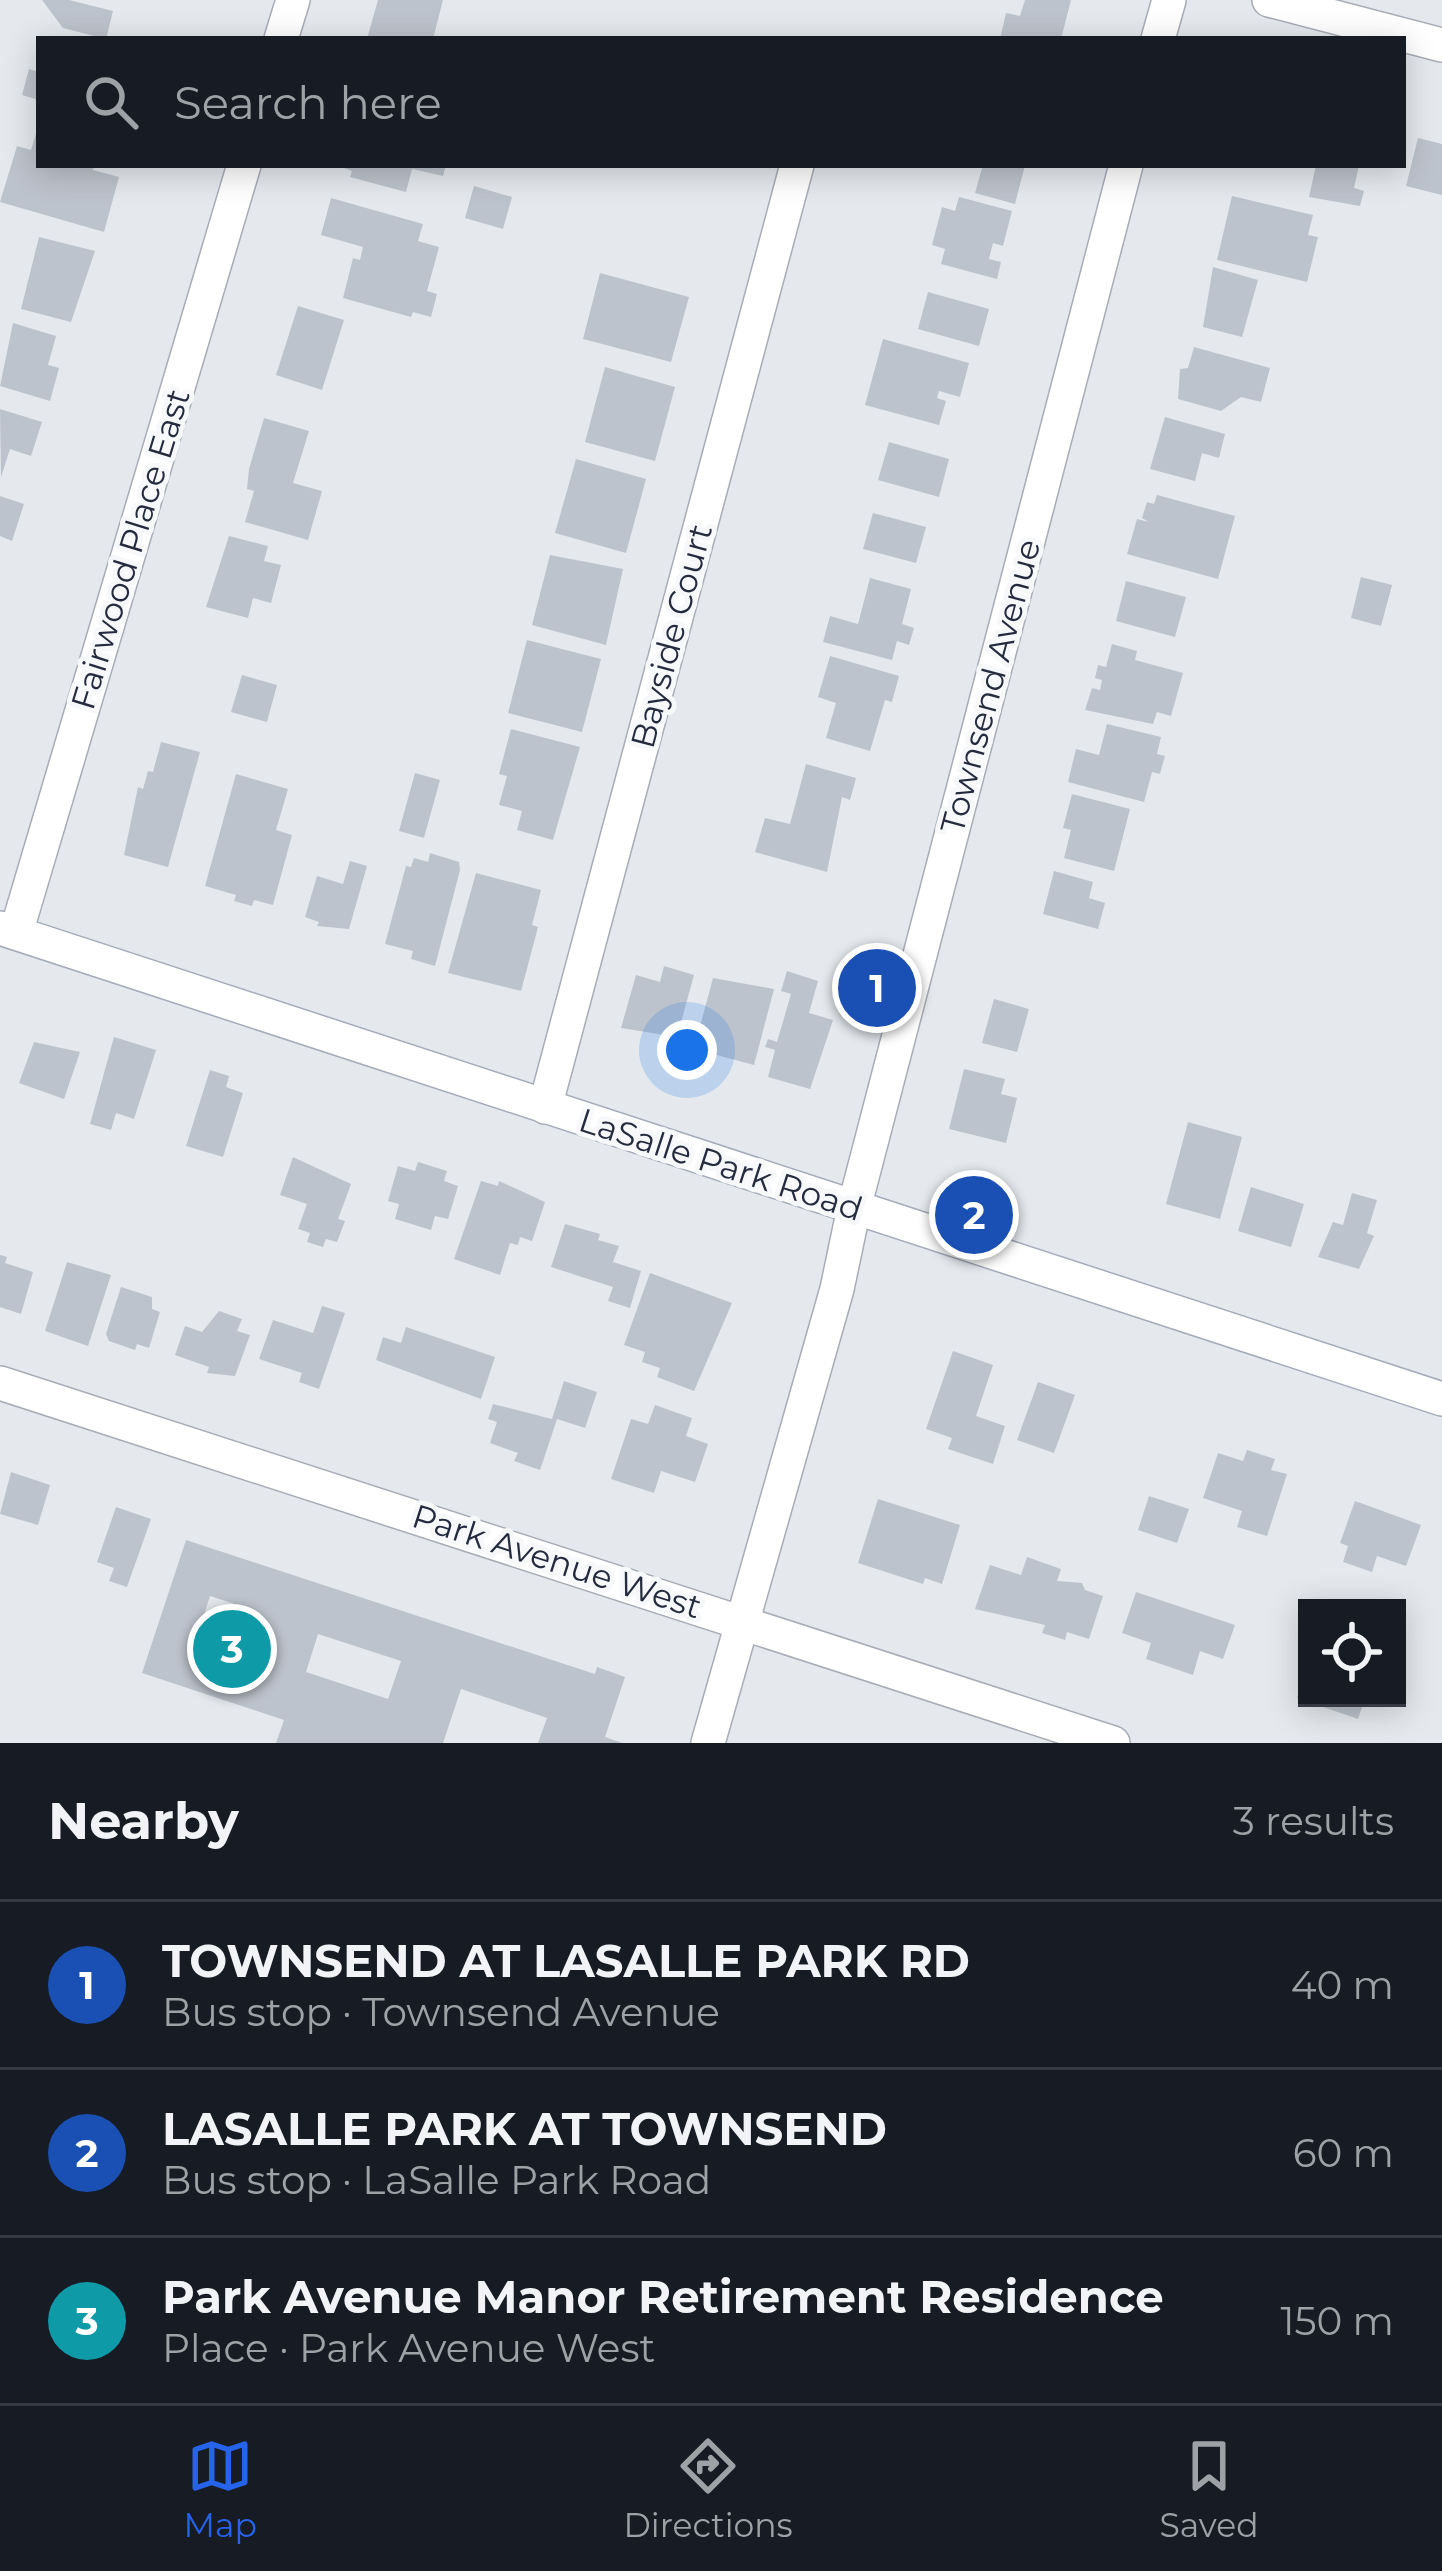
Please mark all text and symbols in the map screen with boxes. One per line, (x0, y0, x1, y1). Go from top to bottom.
search box (36, 36, 1406, 168)
icon: search (78, 69, 144, 135)
text: Search here (174, 75, 442, 130)
street label: Fairwood Place East (62, 384, 198, 714)
street label: Bayside Court (622, 520, 720, 752)
street label: Townsend Avenue (932, 535, 1048, 837)
pin: 1 (838, 943, 916, 1033)
your location (657, 1020, 717, 1080)
street label: LaSalle Park Road (574, 1099, 868, 1229)
pin: 2 (935, 1170, 1013, 1260)
street label: Park Avenue West (407, 1495, 707, 1627)
map controls (1298, 1599, 1406, 1707)
button: locate (1298, 1599, 1406, 1707)
pin: 3 (193, 1604, 271, 1694)
text: Nearby (48, 1790, 239, 1852)
text: 3 results (1233, 1797, 1394, 1845)
text: TOWNSEND AT LASALLE PARK RD (162, 1933, 970, 1988)
text: 1 (79, 1961, 95, 2009)
text: 40 m (1291, 1961, 1394, 2009)
text: Bus stop · Townsend Avenue (162, 1988, 720, 2036)
text: LASALLE PARK AT TOWNSEND (162, 2101, 887, 2156)
text: 2 (75, 2129, 99, 2177)
text: 60 m (1293, 2129, 1394, 2177)
text: Bus stop · LaSalle Park Road (162, 2156, 711, 2204)
text: Park Avenue Manor Retirement Residence (162, 2269, 1164, 2324)
text: 3 (75, 2297, 99, 2345)
text: 150 m (1280, 2297, 1394, 2345)
text: Place · Park Avenue West (162, 2324, 655, 2372)
tab: Map (183, 2433, 257, 2545)
tab: Directions (624, 2433, 793, 2545)
tab: Saved (1159, 2433, 1259, 2545)

